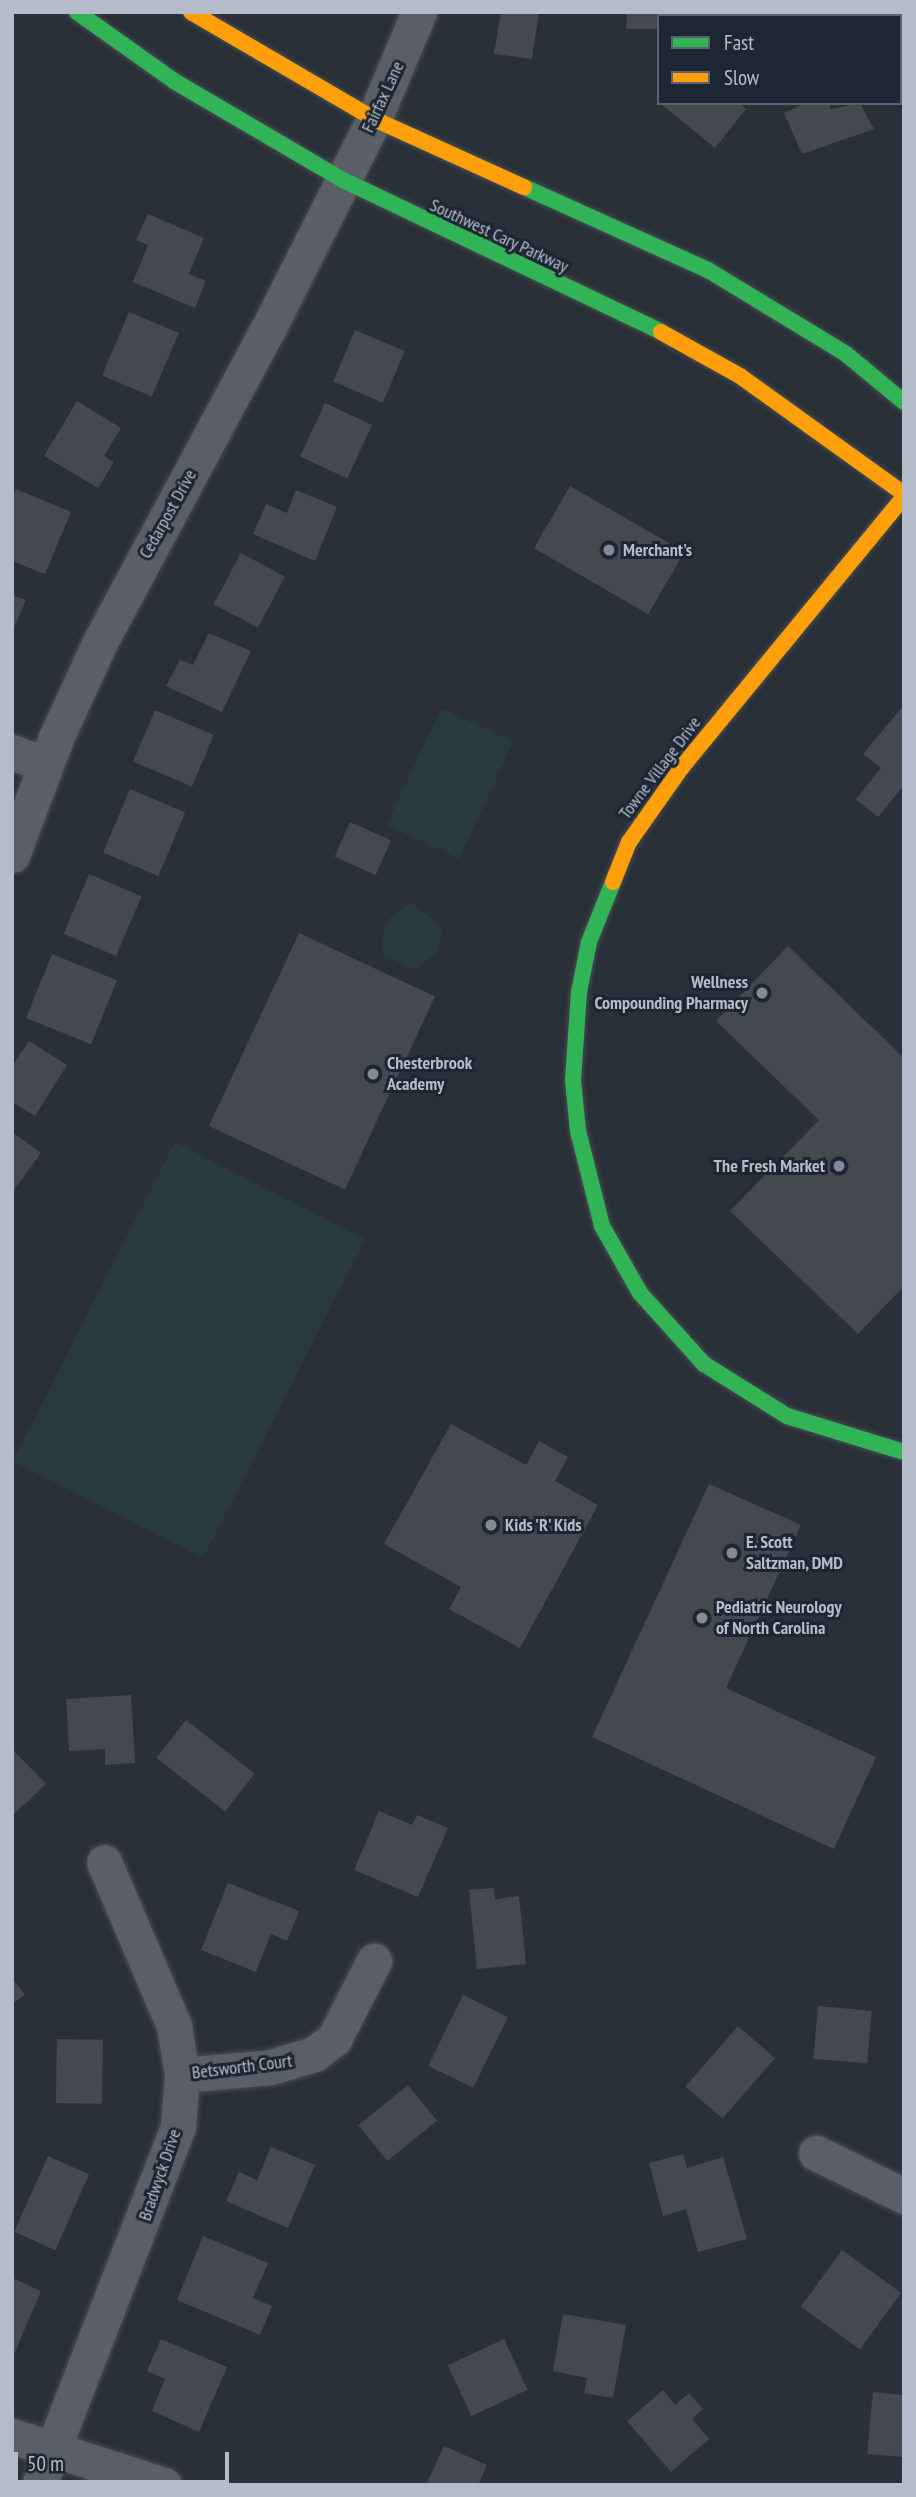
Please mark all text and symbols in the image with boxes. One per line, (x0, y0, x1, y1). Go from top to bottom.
legend (657, 14, 902, 105)
text: Fast (724, 29, 754, 56)
street label: Fairfax Lane (357, 58, 409, 136)
text: Slow (724, 64, 759, 91)
street label: Southwest Cary Parkway (426, 194, 572, 278)
street label: Cedarpost Drive (135, 466, 201, 562)
place label: Merchant's (623, 539, 692, 561)
marker: Merchant's (601, 542, 617, 558)
street label: Towne Village Drive (614, 712, 706, 824)
place label: Wellness Compounding Pharmacy (594, 972, 748, 1014)
marker: Wellness Compounding Pharmacy (754, 985, 770, 1001)
place label: Chesterbrook Academy (387, 1053, 472, 1096)
marker: Chesterbrook Academy (365, 1066, 381, 1082)
place label: The Fresh Market (714, 1155, 825, 1177)
marker: The Fresh Market (831, 1158, 847, 1174)
place label: Kids 'R' Kids (505, 1514, 584, 1536)
marker: Kids 'R' Kids (483, 1517, 499, 1533)
place label: E. Scott Saltzman, DMD (746, 1532, 844, 1574)
marker: E. Scott Saltzman, DMD (724, 1545, 740, 1561)
place label: Pediatric Neurology of North Carolina (716, 1597, 842, 1640)
marker: Pediatric Neurology of North Carolina (694, 1610, 710, 1626)
street label: Betsworth Court (191, 2050, 293, 2084)
street label: Bradwyck Drive (134, 2126, 186, 2224)
scale bar (18, 2438, 233, 2482)
text: 50 m (27, 2450, 64, 2477)

